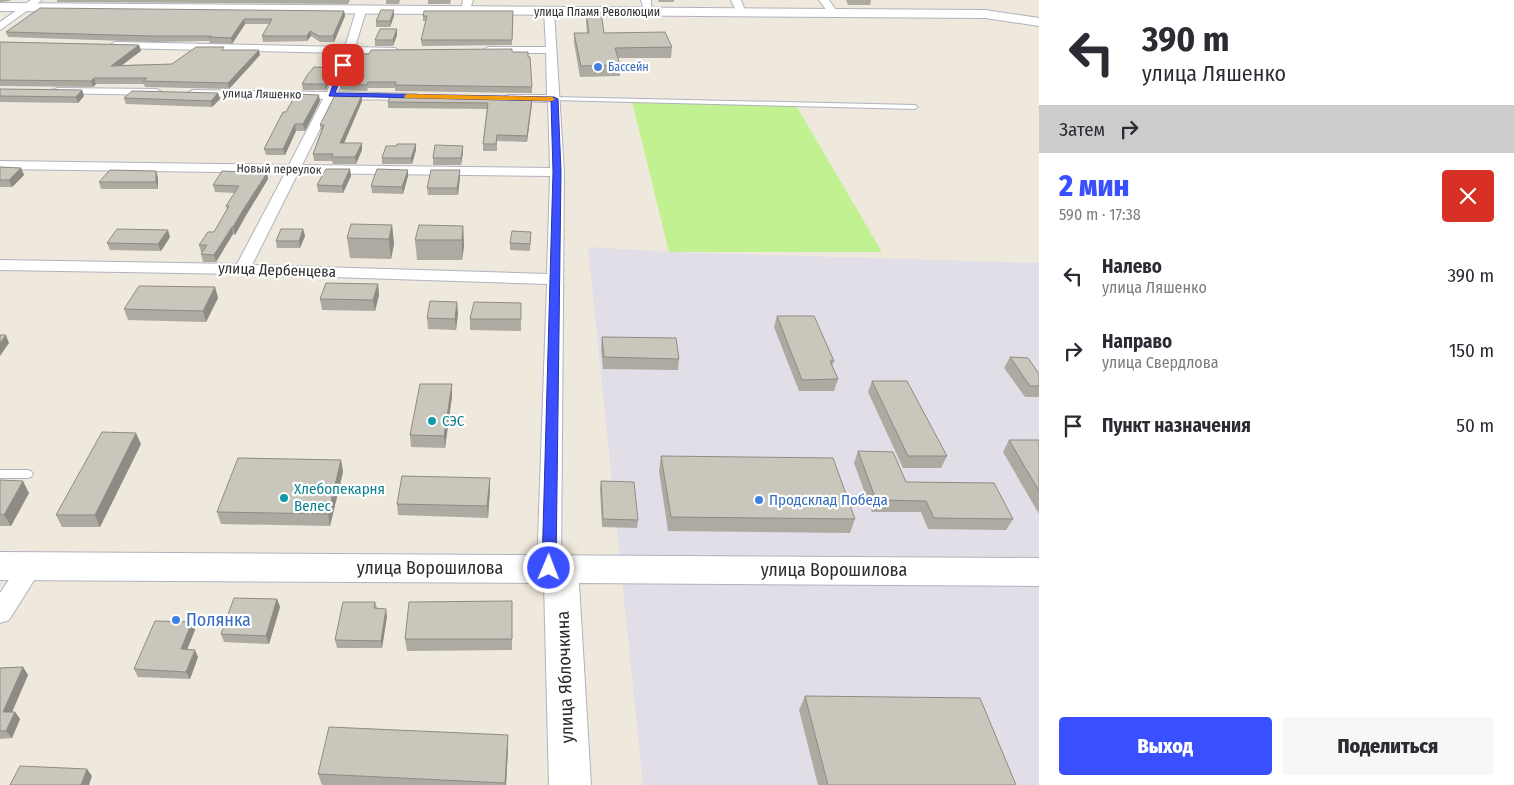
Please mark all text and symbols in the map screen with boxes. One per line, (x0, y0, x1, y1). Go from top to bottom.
street label: улица Пламя Революции (534, 5, 660, 19)
text: 390 m (1142, 18, 1229, 60)
icon: left (1059, 20, 1124, 85)
pin (322, 44, 364, 86)
icon: arrive (329, 51, 357, 79)
place label: Бассейн (608, 60, 649, 74)
text: улица Ляшенко (1142, 60, 1286, 87)
marker: Бассейн (592, 61, 604, 73)
street label: улица Ляшенко (223, 86, 301, 102)
icon: right (1115, 115, 1143, 143)
text: Затем (1059, 118, 1105, 141)
street label: Новый переулок (237, 161, 322, 177)
text: 2 мин (1059, 168, 1129, 204)
button: close (1442, 170, 1494, 222)
text: 590 m · 17:38 (1059, 205, 1141, 224)
text: Налево (1102, 255, 1162, 278)
street label: улица Дербенцева (218, 259, 336, 281)
icon: left (1059, 262, 1087, 290)
text: 390 m (1447, 264, 1494, 287)
text: улица Ляшенко (1102, 278, 1207, 297)
text: Направо (1102, 330, 1172, 353)
icon: right (1059, 337, 1087, 365)
text: 150 m (1449, 339, 1494, 362)
text: улица Свердлова (1102, 353, 1219, 372)
place label: СЭС (442, 412, 465, 430)
icon: arrive (1059, 412, 1087, 440)
text: Пункт назначения (1102, 414, 1251, 437)
text: 50 m (1456, 414, 1494, 437)
marker: СЭС (426, 415, 438, 427)
place label: Хлебопекарня Велес (294, 480, 385, 515)
place label: Продсклад Победа (769, 491, 888, 509)
marker: Хлебопекарня Велес (278, 492, 290, 504)
marker: Продсклад Победа (753, 494, 765, 506)
position arrow (522, 541, 574, 593)
street label: улица Ворошилова (357, 557, 503, 579)
street label: улица Ворошилова (761, 559, 907, 581)
place label: Полянка (186, 609, 251, 631)
street label: улица Яблочкина (552, 610, 578, 744)
marker: Полянка (170, 614, 182, 626)
button: Выход (1059, 717, 1272, 775)
button: Поделиться (1282, 717, 1494, 775)

